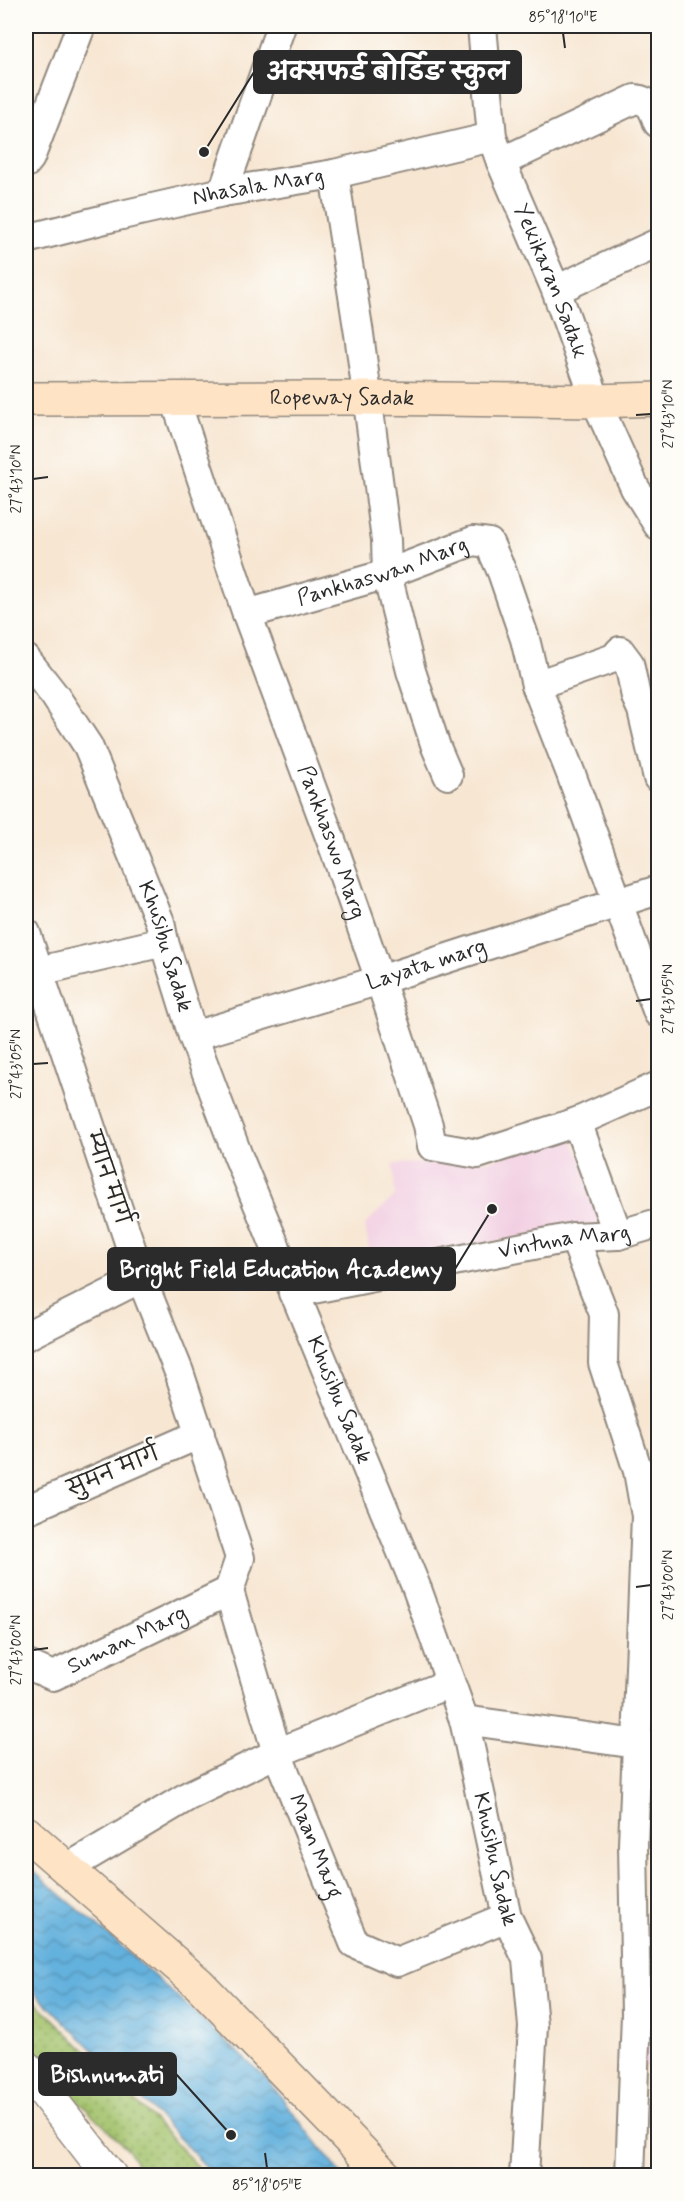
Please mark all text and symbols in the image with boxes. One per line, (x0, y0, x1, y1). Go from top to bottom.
text: 85°18'10"E (528, 8, 598, 28)
text: अक्सफर्ड बोर्डिङ स्कुल (266, 50, 511, 91)
callout: अक्सफर्ड बोर्डिङ स्कुल (254, 51, 521, 93)
street label: Nhasala Marg (190, 162, 326, 213)
street label: Yekikaran Sadak (507, 199, 594, 362)
text: 27°43'10"N (659, 380, 679, 448)
street label: Ropeway Sadak (270, 384, 414, 413)
text: 27°43'10"N (7, 445, 27, 513)
street label: Pankhaswan Marg (294, 530, 472, 613)
street label: Pankhaswo Marg (291, 762, 372, 924)
street label: Khusibu Sadak (131, 877, 199, 1015)
street label: Layata marg (363, 933, 491, 997)
text: 27°43'05"N (659, 964, 679, 1034)
text: 27°43'05"N (7, 1029, 27, 1099)
street label: म्यान मार्ग (78, 1125, 141, 1230)
street label: Vintuna Marg (496, 1218, 634, 1266)
callout: Bright Field Education Academy (108, 1248, 455, 1290)
text: Bright Field Education Academy (120, 1255, 442, 1289)
street label: Khusibu Sadak (300, 1332, 378, 1468)
street label: सुमन मार्ग (60, 1435, 165, 1505)
text: 27°43'00"N (659, 1550, 679, 1620)
street label: Suman Marg (63, 1599, 193, 1681)
text: 27°43'00"N (7, 1615, 27, 1685)
street label: Maan Marg (281, 1790, 349, 1904)
street label: Khusibu Sadak (466, 1790, 523, 1931)
callout: Bishnumati (39, 2053, 176, 2095)
text: Bishnumati (50, 2060, 164, 2091)
text: 85°18'05"E (232, 2176, 302, 2196)

